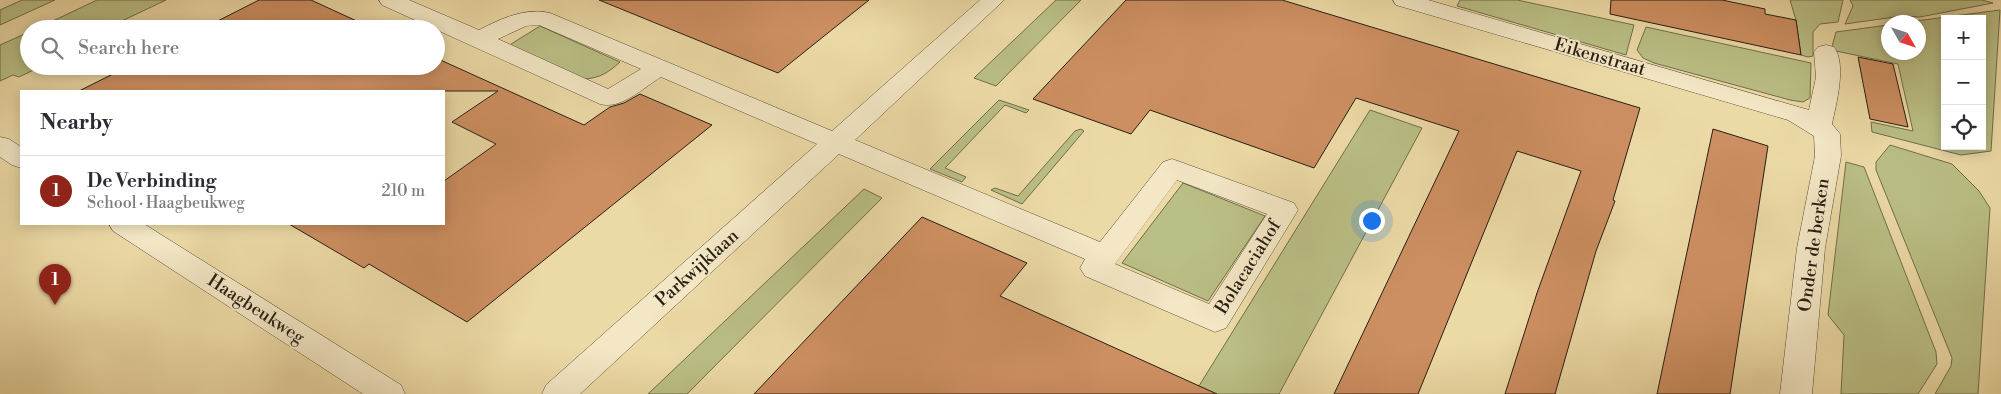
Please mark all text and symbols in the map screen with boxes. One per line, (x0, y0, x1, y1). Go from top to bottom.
north arrow (1881, 15, 1926, 60)
map controls (1941, 15, 1986, 150)
button: + (1941, 15, 1986, 60)
search box (20, 20, 445, 75)
street label: Eikenstraat (1552, 33, 1649, 81)
icon: search (38, 34, 66, 62)
text: Search here (78, 36, 179, 60)
button: − (1941, 60, 1986, 105)
button: locate (1941, 105, 1986, 150)
text: Nearby (40, 110, 113, 136)
text: De Verbinding (87, 169, 216, 193)
street label: Onder de berken (1793, 176, 1835, 313)
text: 1 (52, 181, 60, 201)
text: 210 m (381, 181, 425, 201)
text: School · Haagbeukweg (87, 193, 245, 213)
your location (1359, 208, 1385, 234)
street label: Bolacaciahof (1209, 214, 1287, 319)
street label: Parkwijklaan (650, 224, 744, 312)
pin: 1 (39, 264, 71, 305)
street label: Haagbeukweg (203, 269, 310, 349)

